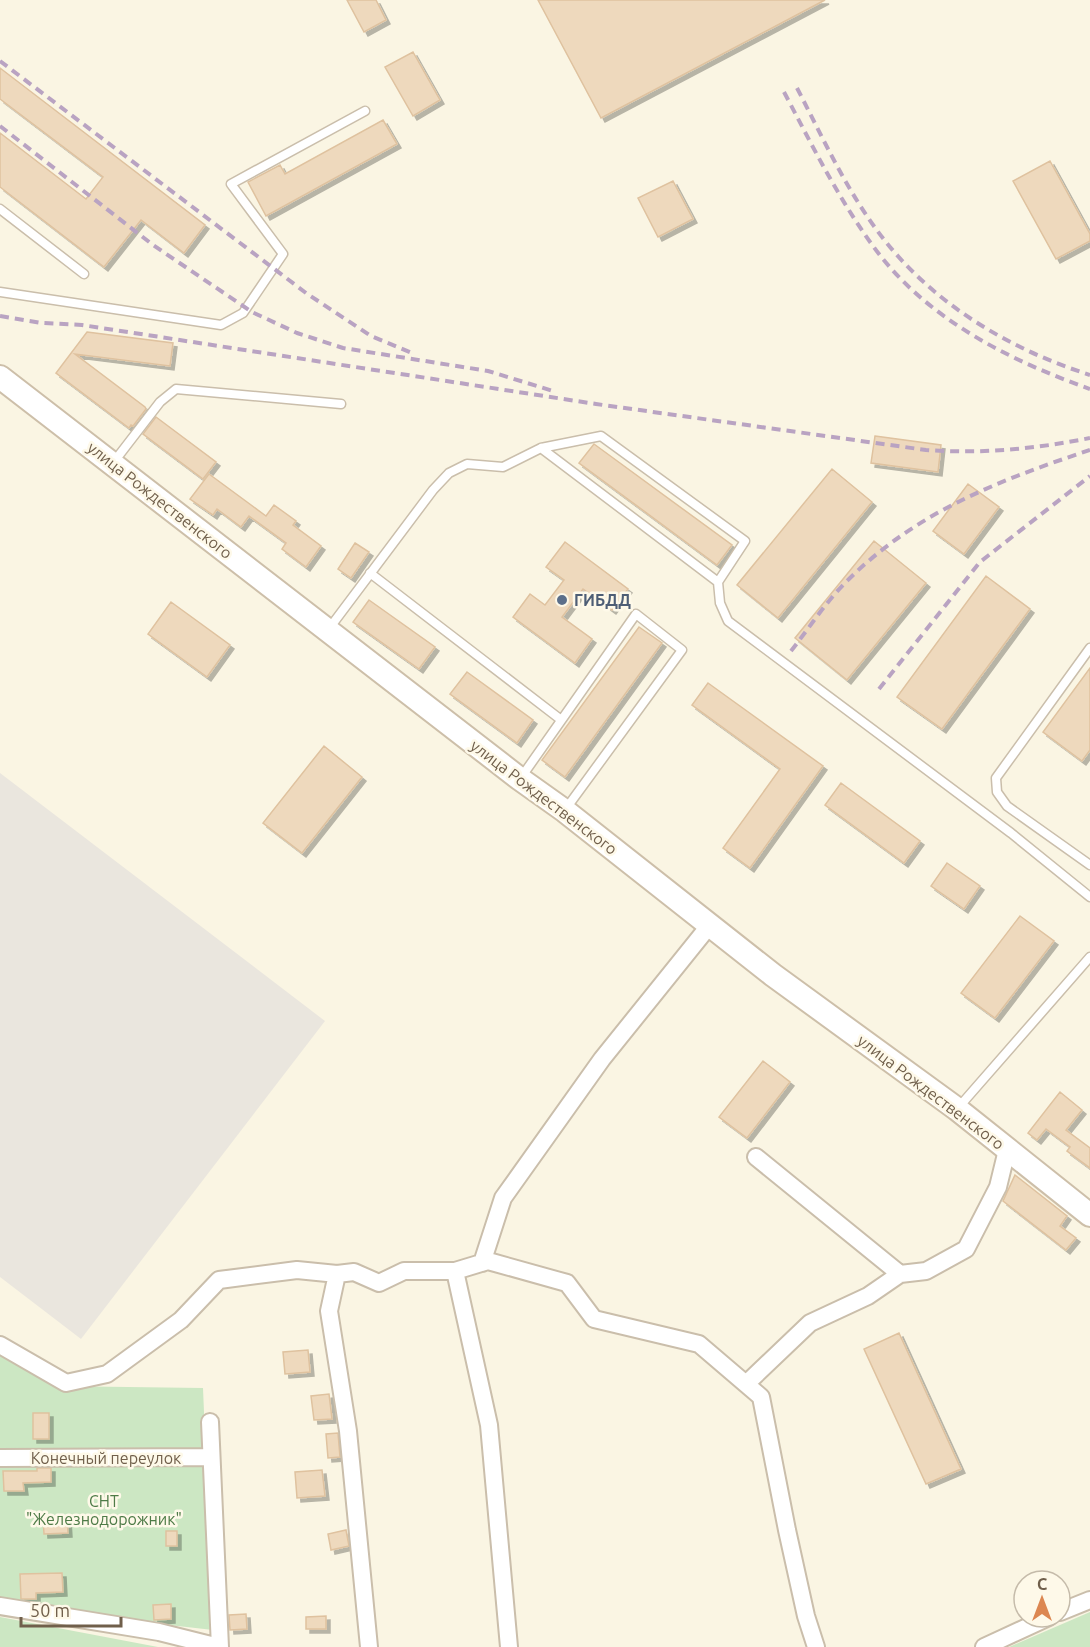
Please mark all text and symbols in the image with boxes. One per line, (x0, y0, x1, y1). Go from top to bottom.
street label: улица Рождественского (84, 438, 236, 562)
place label: ГИБДД (574, 591, 631, 609)
marker: ГИБДД (555, 593, 569, 607)
street label: улица Рождественского (467, 736, 621, 858)
street label: улица Рождественского (854, 1031, 1008, 1153)
street label: Конечный переулок (31, 1449, 181, 1467)
park label: СНТ "Железнодорожник" (26, 1492, 182, 1528)
north arrow (1012, 1569, 1072, 1629)
text: С (1037, 1575, 1047, 1593)
scale bar (21, 1590, 122, 1628)
text: 50 m (30, 1600, 70, 1620)

